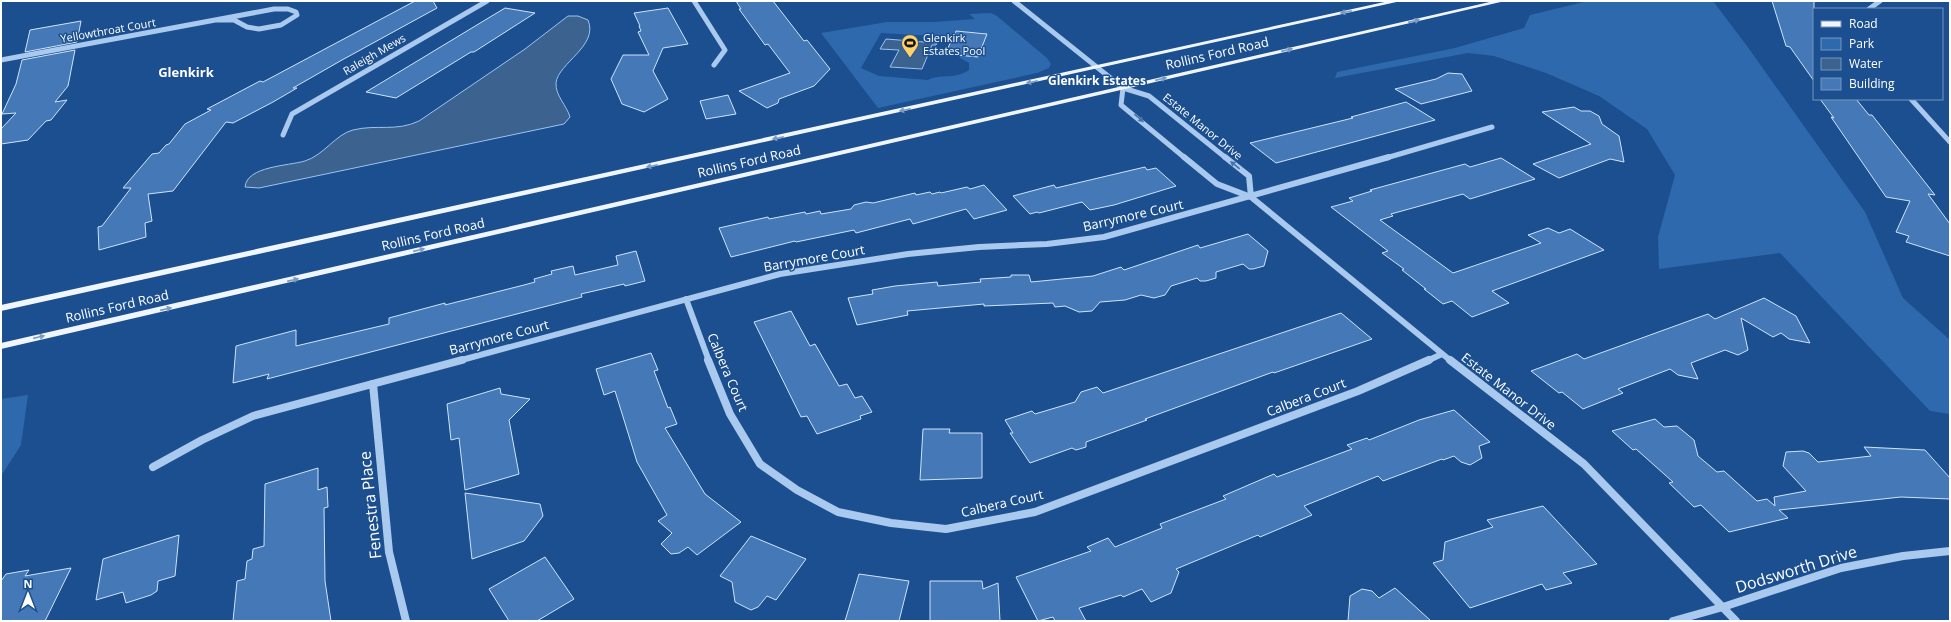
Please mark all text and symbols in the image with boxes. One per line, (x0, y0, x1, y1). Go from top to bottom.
legend (1813, 8, 1943, 100)
one-way arrow (1340, 10, 1352, 16)
street label: Yellowthroat Court (59, 14, 157, 46)
text: Road (1849, 15, 1878, 32)
one-way arrow (1408, 18, 1420, 24)
street label: Raleigh Mews (340, 30, 408, 78)
place label: Glenkirk Estates Pool (923, 30, 985, 58)
street label: Rollins Ford Road (1164, 32, 1270, 74)
sports icon: Glenkirk Estates Pool (900, 33, 920, 58)
text: Park (1849, 35, 1875, 52)
one-way arrow (1281, 47, 1294, 53)
text: Water (1849, 55, 1883, 72)
district label: Glenkirk (158, 63, 215, 81)
district label: Glenkirk Estates (1048, 72, 1146, 89)
text: Building (1849, 75, 1895, 92)
one-way arrow (1155, 76, 1167, 82)
one-way arrow (1026, 79, 1039, 85)
street label: Estate Manor Drive (1160, 89, 1246, 163)
one-way arrow (899, 107, 912, 113)
one-way arrow (1133, 114, 1144, 123)
one-way arrow (772, 135, 785, 141)
street label: Rollins Ford Road (696, 140, 802, 182)
one-way arrow (1230, 161, 1240, 169)
one-way arrow (645, 163, 658, 169)
street label: Barrymore Court (1081, 195, 1185, 235)
street label: Rollins Ford Road (380, 213, 486, 255)
street label: Barrymore Court (762, 240, 866, 276)
one-way arrow (413, 247, 425, 253)
one-way arrow (286, 276, 299, 282)
street label: Rollins Ford Road (64, 285, 170, 327)
one-way arrow (160, 305, 172, 311)
street label: Barrymore Court (447, 315, 551, 359)
street label: Calbera Court (703, 330, 753, 414)
one-way arrow (33, 334, 45, 340)
street label: Estate Manor Drive (1458, 348, 1560, 434)
street label: Calbera Court (1264, 373, 1349, 420)
street label: Fenestra Place (353, 450, 387, 560)
street label: Calbera Court (959, 485, 1045, 521)
street label: Dodsworth Drive (1733, 540, 1860, 598)
north arrow (8, 574, 48, 614)
text: N (24, 576, 32, 591)

